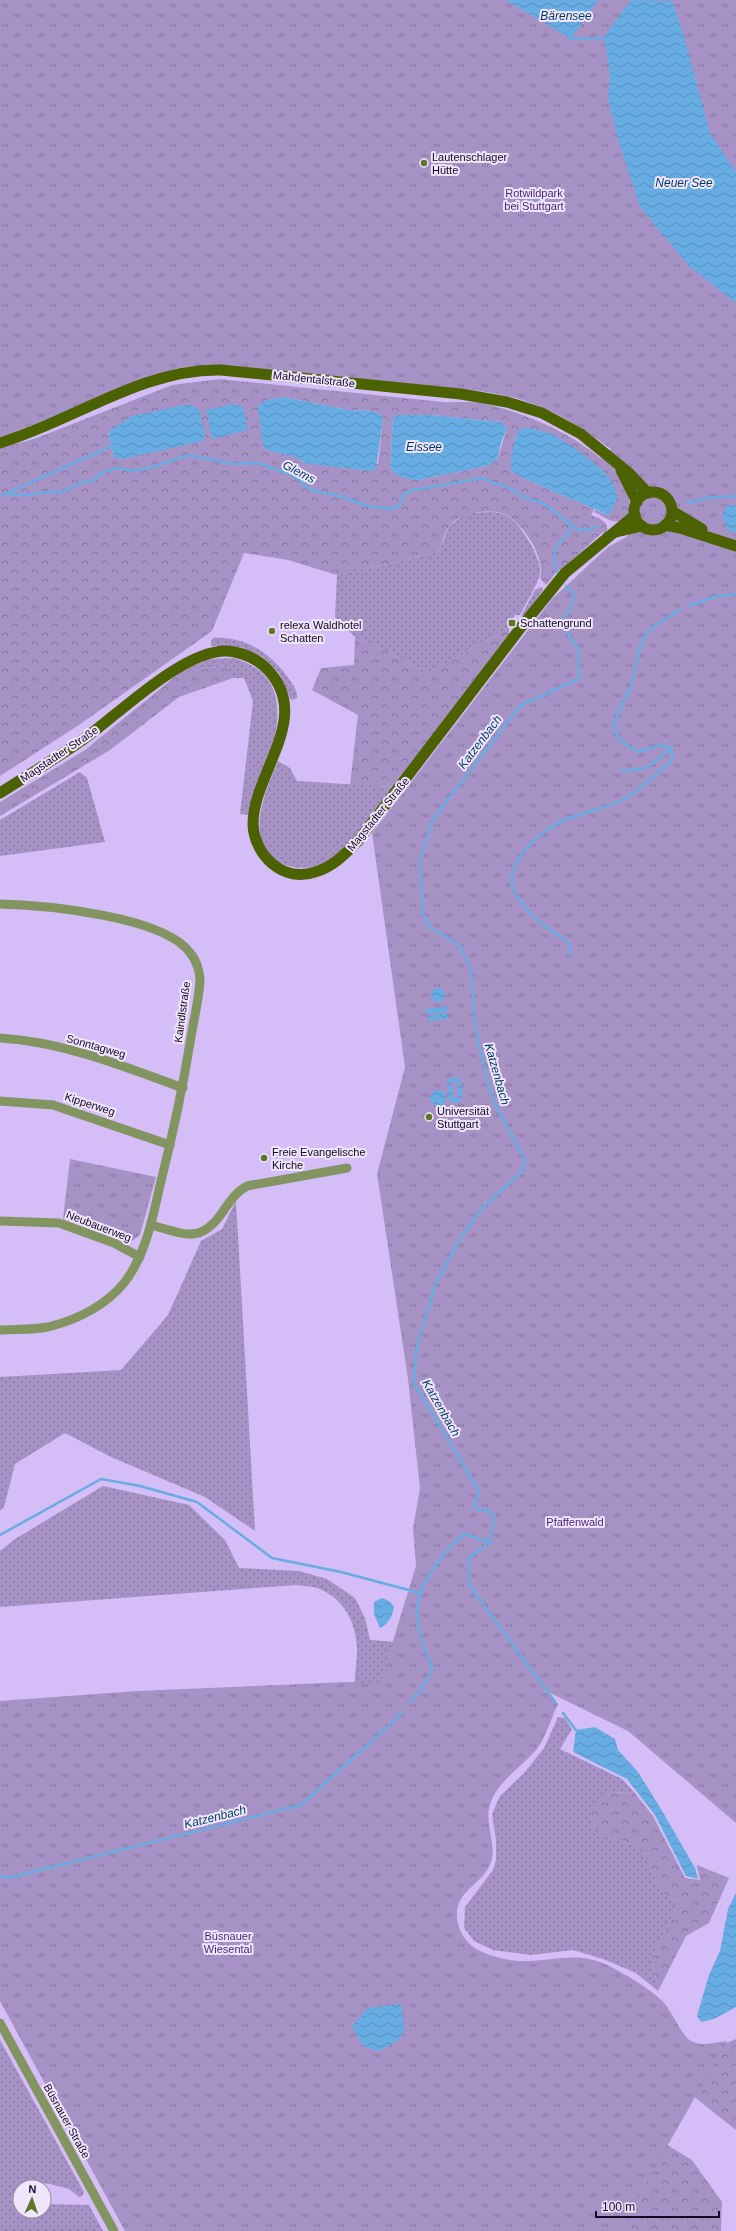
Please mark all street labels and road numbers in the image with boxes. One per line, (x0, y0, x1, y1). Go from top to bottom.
street label: Mahdentalstraße (272, 369, 356, 389)
street label: Magstadter Straße (18, 724, 100, 784)
street label: Magstadter Straße (345, 775, 411, 853)
street label: Kaindlstraße (172, 981, 192, 1043)
street label: Sonntagweg (65, 1032, 127, 1060)
street label: Kipperweg (63, 1090, 117, 1118)
street label: Neubauerweg (65, 1208, 133, 1244)
street label: Büsnauer Straße (42, 2082, 92, 2160)

